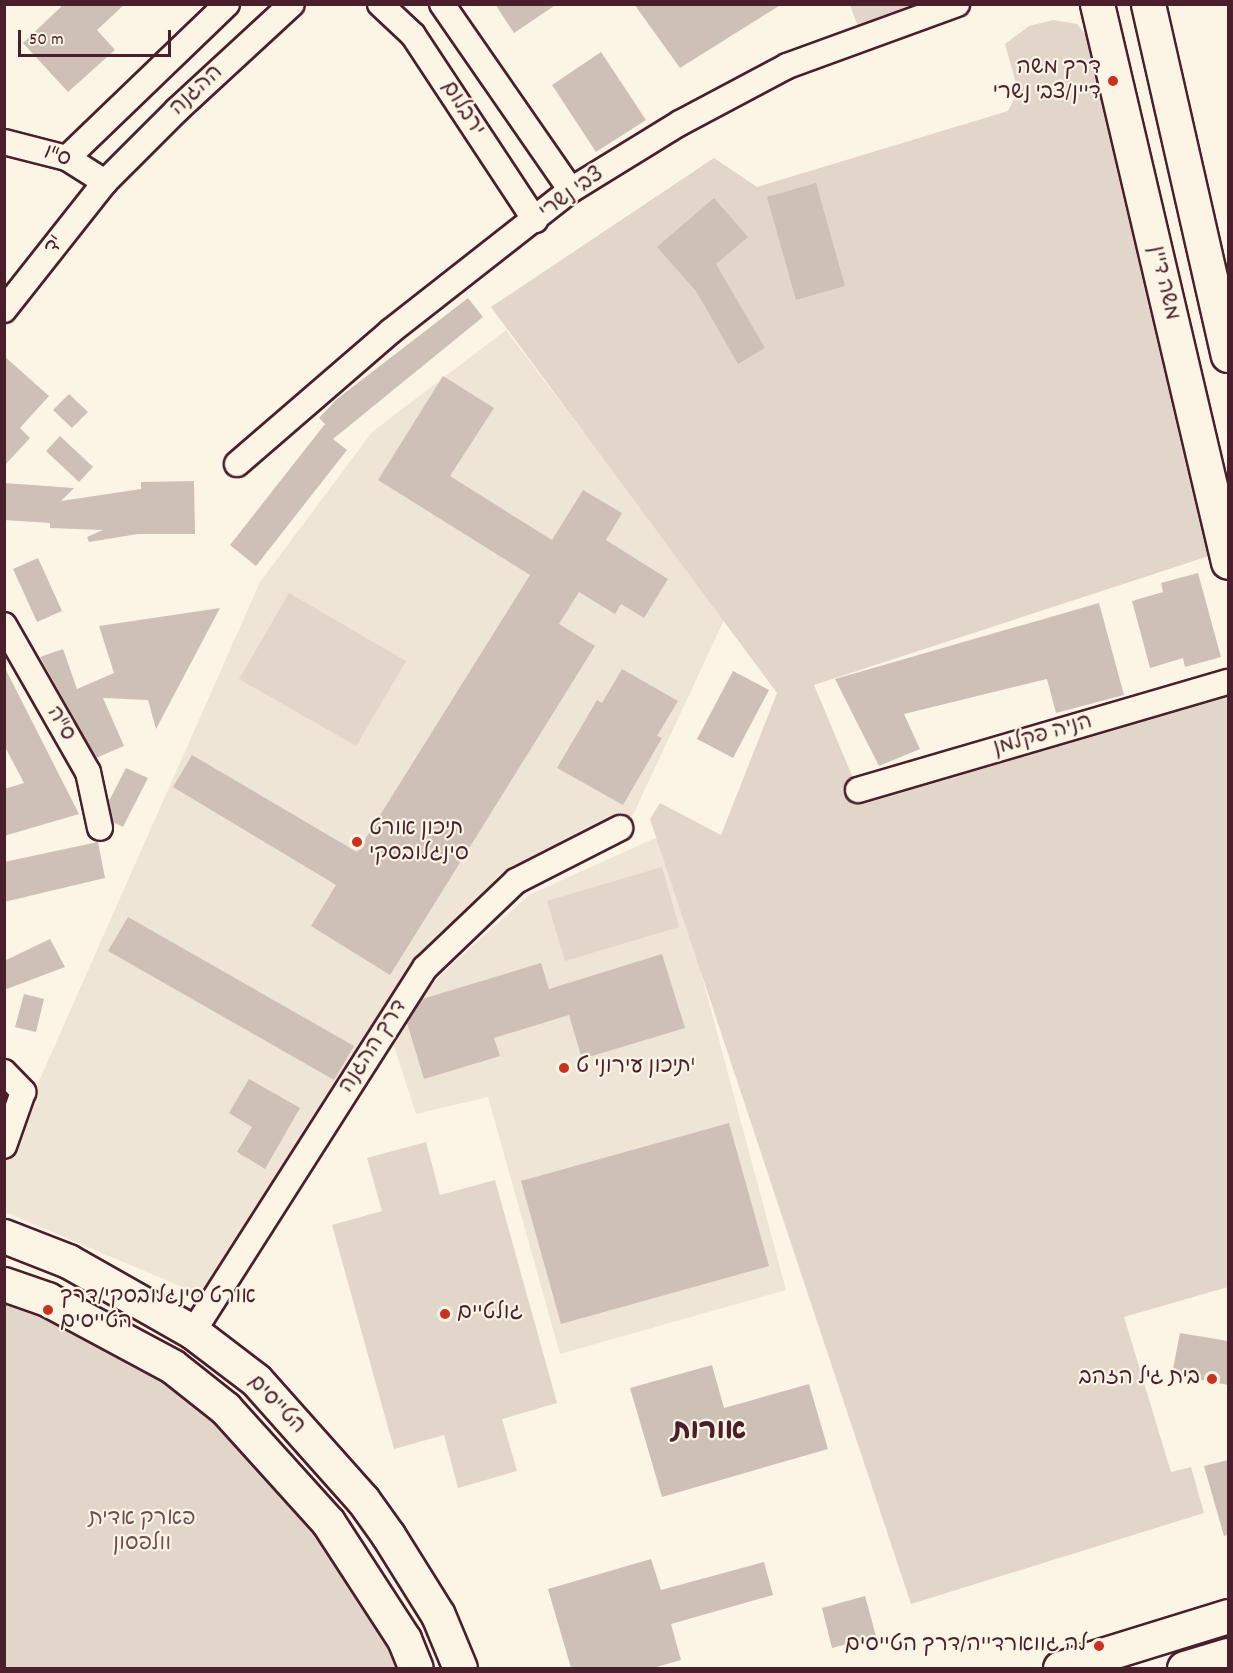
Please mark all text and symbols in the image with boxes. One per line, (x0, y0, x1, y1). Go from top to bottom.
scale bar (21, 18, 174, 56)
text: 50 m (29, 28, 64, 53)
place label: דרך משה דיין/צבי נשרי (992, 55, 1101, 106)
street label: ההגנה (165, 60, 229, 122)
marker: דרך משה דיין/צבי נשרי (1106, 74, 1120, 88)
street label: ירבלום (434, 76, 490, 142)
street label: ס"ו (39, 140, 75, 174)
street label: צבי נשרי (535, 162, 609, 226)
street label: ד' (39, 231, 71, 261)
street label: משה דיין (1142, 243, 1184, 323)
street label: ס"ה (40, 702, 80, 746)
street label: הניה פקלמן (991, 709, 1095, 763)
place label: תיכון אורט סינגלובסקי (369, 816, 469, 867)
marker: תיכון אורט סינגלובסקי (350, 835, 364, 849)
street label: דרך ההגנה (334, 995, 414, 1099)
place label: תיכון עירוני ט' (576, 1055, 695, 1081)
marker: תיכון עירוני ט' (557, 1061, 571, 1075)
place label: אורט סינגלובסקי/דרך הטייסים (60, 1284, 256, 1336)
place label: גולטיים (457, 1301, 523, 1327)
marker: אורט סינגלובסקי/דרך הטייסים (41, 1303, 55, 1317)
marker: גולטיים (438, 1307, 452, 1321)
place label: בית גיל הזהב (1079, 1366, 1200, 1392)
street label: הטייסים (241, 1370, 311, 1440)
marker: בית גיל הזהב (1205, 1372, 1219, 1386)
district label: אורות (672, 1416, 746, 1450)
park label: פארק אדית וולפסון (88, 1506, 196, 1558)
place label: לה גווארדייה/דרך הטייסים (845, 1633, 1087, 1659)
marker: לה גווארדייה/דרך הטייסים (1092, 1639, 1106, 1653)

